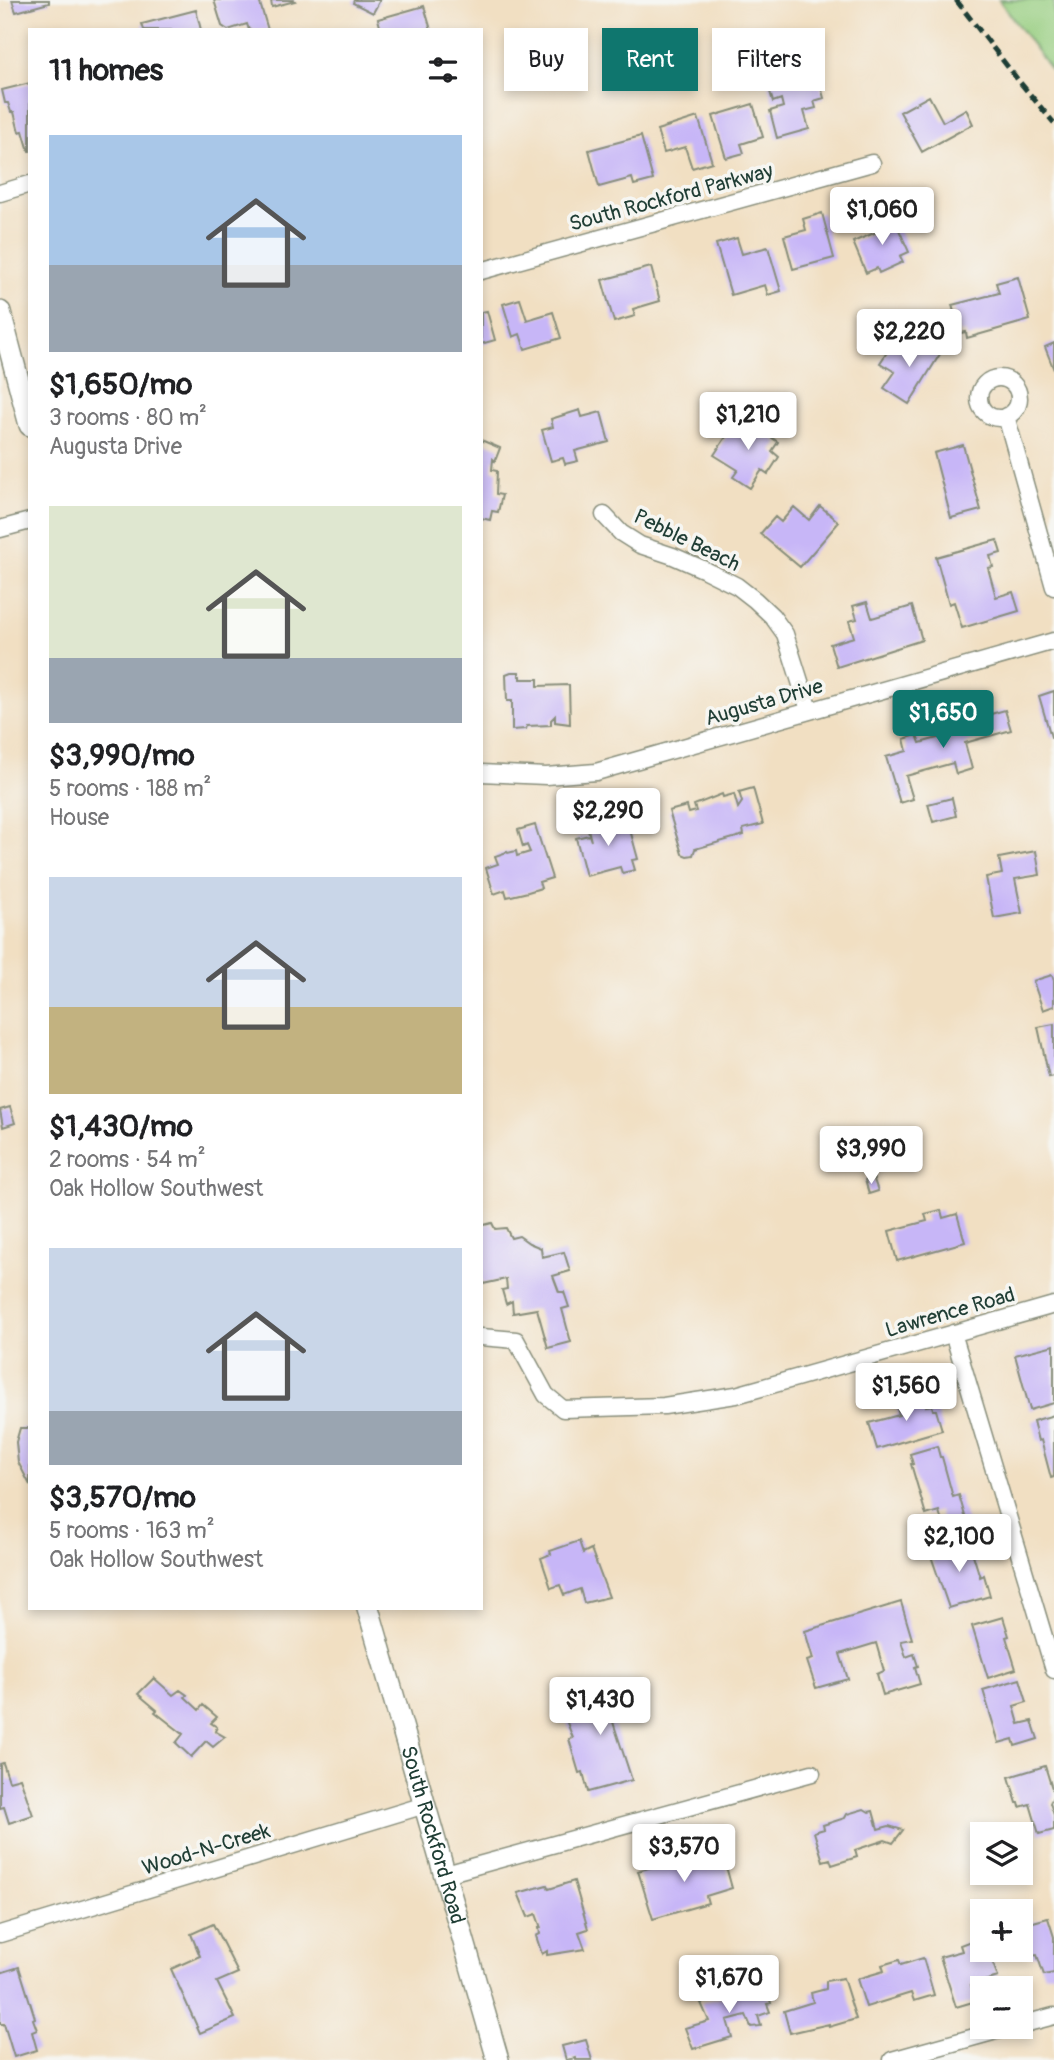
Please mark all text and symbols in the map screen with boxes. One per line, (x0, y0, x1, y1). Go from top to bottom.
chip: Buy (504, 28, 588, 91)
chip: Rent (602, 28, 698, 91)
chip: Filters (712, 28, 825, 91)
icon: filters (424, 51, 462, 89)
text: 11 homes (49, 52, 163, 89)
street label: South Rockford Parkway (566, 157, 776, 238)
icon: home (193, 180, 319, 306)
pin: $1,060 (825, 188, 939, 247)
text: $1,060 (846, 195, 918, 224)
pin: $2,220 (852, 310, 966, 369)
text: $2,220 (873, 317, 945, 346)
text: $1,650/mo (49, 366, 192, 403)
pin: $1,210 (691, 392, 805, 452)
text: $1,210 (716, 400, 780, 429)
text: 3 rooms · 80 m² (49, 403, 207, 432)
text: Augusta Drive (49, 432, 182, 461)
street label: Pebble Beach (629, 503, 744, 578)
icon: home (193, 551, 319, 677)
street label: Augusta Drive (702, 673, 827, 732)
pin: $1,650 (886, 690, 1000, 750)
text: $1,650 (909, 698, 977, 727)
text: $3,990/mo (49, 737, 195, 774)
text: 5 rooms · 188 m² (49, 774, 211, 803)
pin: $2,290 (551, 788, 665, 848)
text: $2,290 (572, 796, 644, 825)
text: House (49, 803, 109, 832)
icon: home (193, 922, 319, 1048)
text: $1,430/mo (49, 1108, 193, 1145)
pin: $3,990 (814, 1126, 928, 1186)
text: $3,990 (836, 1134, 906, 1163)
text: 2 rooms · 54 m² (49, 1145, 206, 1174)
text: Oak Hollow Southwest (49, 1174, 263, 1203)
street label: Lawrence Road (882, 1281, 1018, 1344)
icon: home (193, 1293, 319, 1419)
pin: $1,560 (849, 1364, 963, 1423)
text: $1,560 (872, 1371, 940, 1400)
text: $3,570/mo (49, 1479, 196, 1516)
pin: $2,100 (902, 1514, 1016, 1574)
text: 5 rooms · 163 m² (49, 1516, 215, 1545)
text: $2,100 (923, 1522, 995, 1551)
text: Oak Hollow Southwest (49, 1545, 263, 1574)
pin: $1,430 (543, 1678, 657, 1737)
text: $1,430 (565, 1685, 635, 1714)
street label: South Rockford Road (394, 1743, 471, 1927)
street label: Wood-N-Creek (139, 1817, 274, 1882)
map controls (970, 1822, 1033, 2039)
button: layers (970, 1822, 1033, 1885)
pin: $3,570 (627, 1825, 741, 1884)
text: $3,570 (648, 1832, 720, 1861)
button: + (970, 1899, 1033, 1962)
pin: $1,670 (672, 1955, 786, 2015)
text: $1,670 (695, 1963, 763, 1992)
button: − (970, 1976, 1033, 2039)

